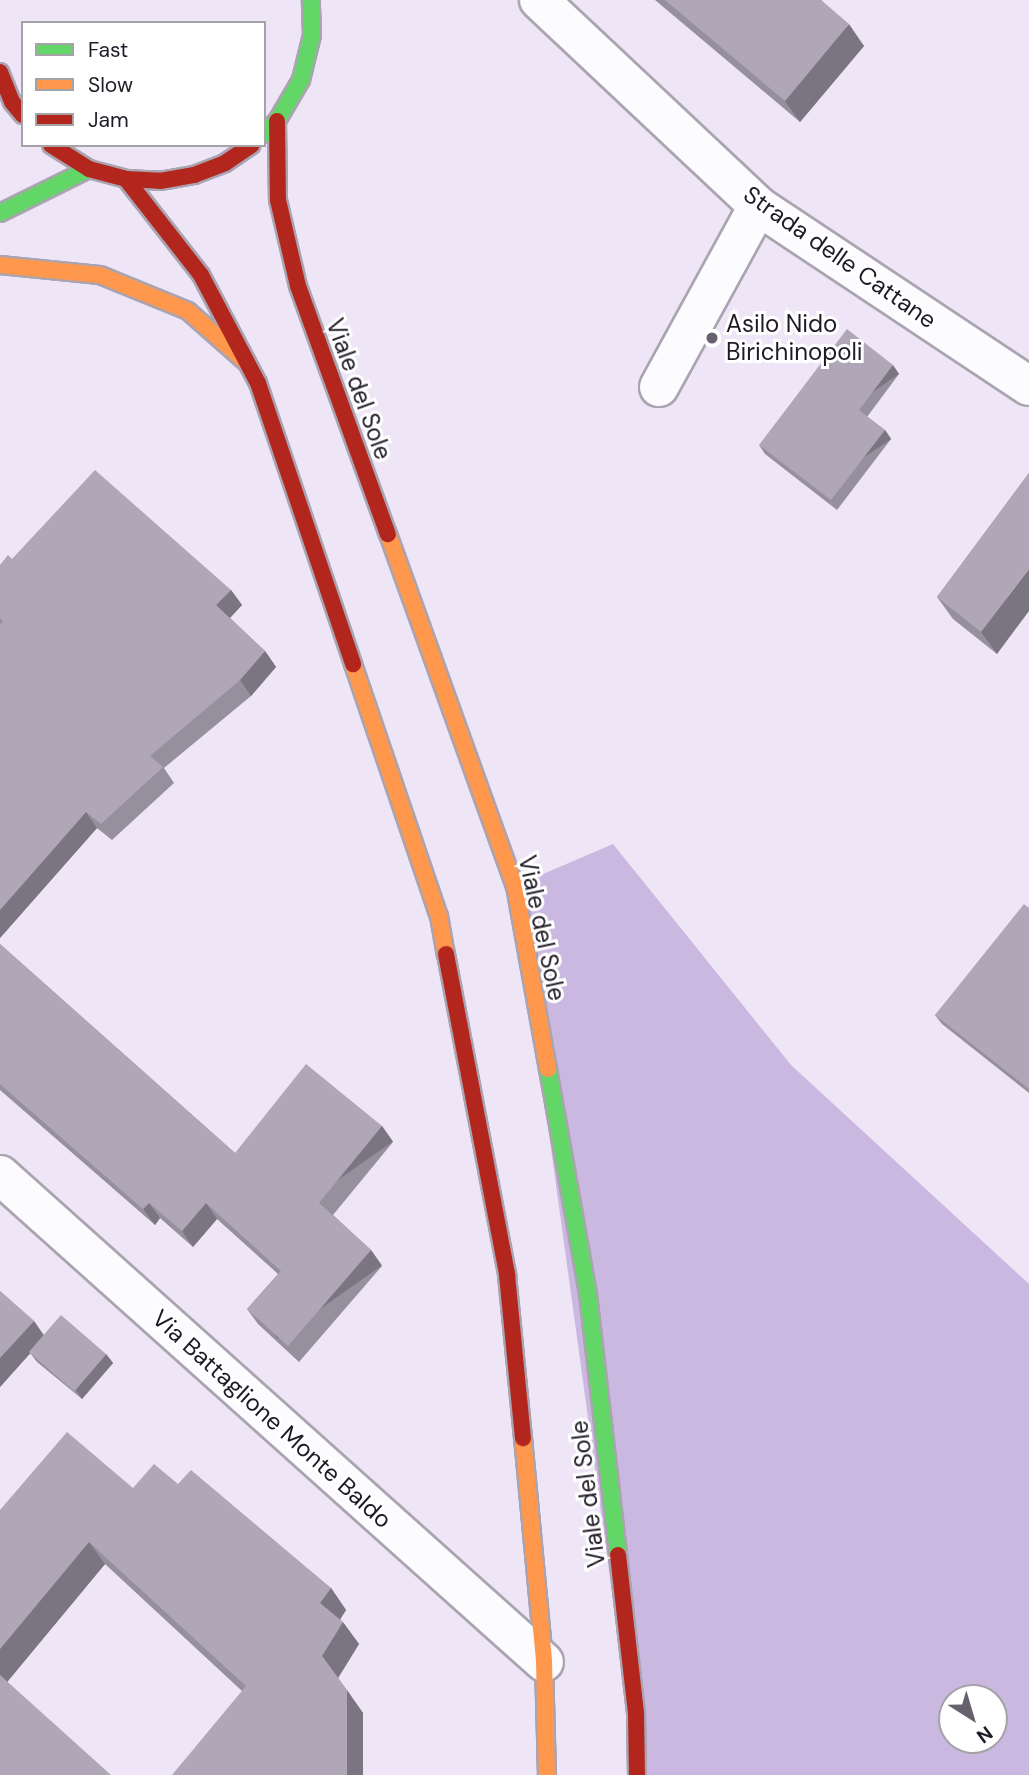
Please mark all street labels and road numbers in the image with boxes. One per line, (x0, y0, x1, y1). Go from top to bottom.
street label: Strada delle Cattane (738, 180, 942, 334)
street label: Viale del Sole (320, 315, 398, 463)
street label: Viale del Sole (513, 853, 571, 1003)
street label: Via Battaglione Monte Baldo (146, 1304, 398, 1534)
street label: Viale del Sole (565, 1419, 611, 1569)

